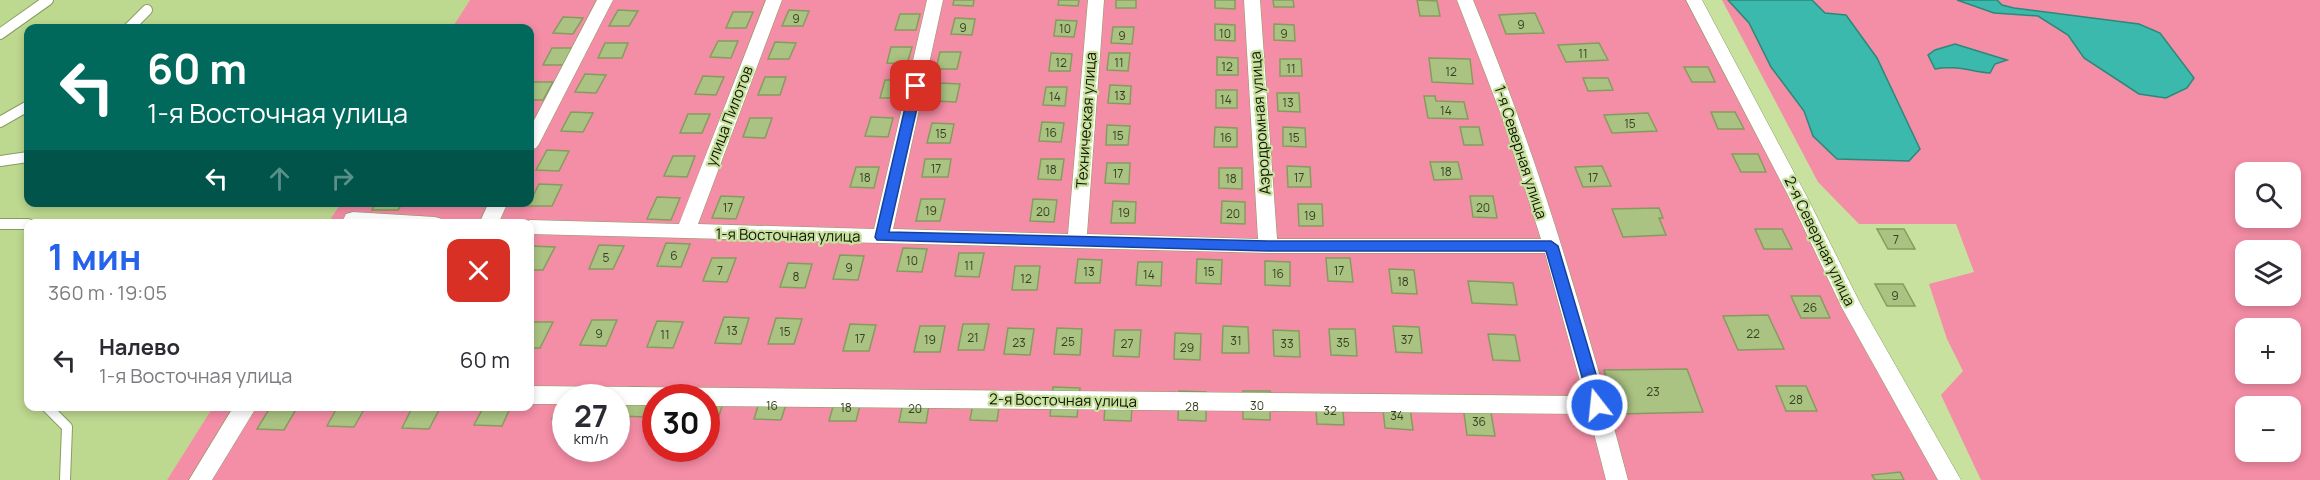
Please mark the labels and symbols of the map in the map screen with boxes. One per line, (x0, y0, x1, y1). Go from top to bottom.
house number: 9 (792, 10, 800, 27)
house number: 9 (1517, 16, 1525, 33)
house number: 9 (959, 19, 967, 36)
house number: 10 (1059, 20, 1071, 37)
house number: 10 (1219, 25, 1231, 42)
house number: 9 (1280, 25, 1288, 42)
house number: 9 (1118, 27, 1126, 44)
house number: 11 (1578, 45, 1588, 62)
street label: Техническая улица (1071, 51, 1101, 189)
street label: Аэродромная улица (1245, 51, 1275, 195)
house number: 12 (1055, 54, 1067, 71)
house number: 11 (1114, 54, 1124, 71)
house number: 12 (1221, 58, 1233, 75)
pin (890, 60, 941, 111)
house number: 11 (1286, 60, 1296, 77)
street label: улица Пилотов (700, 63, 758, 169)
house number: 12 (1445, 63, 1457, 80)
street label: 1-я Северная улица (1489, 82, 1553, 222)
house number: 13 (1114, 87, 1126, 104)
house number: 14 (1049, 88, 1061, 105)
house number: 14 (1220, 91, 1232, 108)
house number: 13 (1282, 94, 1294, 111)
house number: 14 (1440, 102, 1452, 119)
house number: 15 (1624, 115, 1636, 132)
house number: 16 (1045, 124, 1057, 141)
house number: 15 (935, 125, 947, 142)
house number: 15 (1112, 127, 1124, 144)
house number: 16 (1220, 129, 1232, 146)
house number: 15 (1288, 129, 1300, 146)
house number: 17 (931, 160, 941, 177)
house number: 18 (1045, 161, 1057, 178)
house number: 18 (1440, 163, 1452, 180)
house number: 17 (1113, 165, 1123, 182)
house number: 18 (859, 169, 871, 186)
house number: 17 (1294, 169, 1304, 186)
house number: 17 (1588, 169, 1598, 186)
house number: 18 (1225, 170, 1237, 187)
street label: 2-я Северная улица (1779, 172, 1861, 310)
house number: 17 (723, 199, 733, 216)
house number: 20 (1476, 199, 1490, 216)
house number: 19 (925, 202, 937, 219)
house number: 20 (1036, 203, 1050, 220)
house number: 19 (1118, 204, 1130, 221)
house number: 20 (1226, 205, 1240, 222)
house number: 19 (1304, 207, 1316, 224)
street label: 1-я Восточная улица (715, 223, 861, 247)
house number: 7 (1893, 231, 1899, 248)
house number: 6 (670, 247, 678, 264)
house number: 5 (603, 249, 610, 266)
house number: 10 (906, 252, 918, 269)
house number: 11 (964, 257, 974, 274)
house number: 9 (845, 259, 853, 276)
house number: 7 (717, 262, 723, 279)
house number: 17 (1334, 262, 1344, 279)
house number: 13 (1083, 263, 1095, 280)
house number: 15 (1203, 263, 1215, 280)
house number: 16 (1272, 265, 1284, 282)
house number: 14 (1143, 266, 1155, 283)
house number: 8 (793, 268, 800, 285)
house number: 12 (1020, 270, 1032, 287)
house number: 18 (1397, 273, 1409, 290)
house number: 9 (1891, 287, 1899, 304)
house number: 26 (1803, 299, 1817, 316)
house number: 13 (726, 322, 738, 339)
house number: 15 (779, 323, 791, 340)
house number: 9 (595, 325, 603, 342)
house number: 22 (1746, 325, 1760, 342)
house number: 11 (660, 326, 670, 343)
house number: 21 (967, 329, 979, 346)
house number: 17 (855, 330, 865, 347)
house number: 19 (924, 331, 936, 348)
house number: 37 (1401, 331, 1413, 348)
house number: 31 (1230, 332, 1242, 349)
house number: 25 (1061, 333, 1075, 350)
house number: 23 (1012, 334, 1026, 351)
house number: 35 (1336, 334, 1350, 351)
house number: 27 (1121, 335, 1133, 352)
house number: 33 (1280, 335, 1294, 352)
house number: 29 (1180, 339, 1194, 356)
position arrow (1565, 373, 1629, 437)
house number: 23 (1646, 383, 1660, 400)
speed limit sign: 30 (642, 384, 720, 462)
street label: 2-я Восточная улица (989, 388, 1137, 412)
house number: 28 (1789, 391, 1803, 408)
house number: 16 (766, 397, 778, 414)
house number: 30 (1250, 397, 1264, 414)
house number: 28 (1185, 398, 1199, 415)
house number: 18 (840, 399, 852, 416)
house number: 20 (908, 400, 922, 417)
house number: 32 (1323, 402, 1337, 419)
house number: 34 (1390, 407, 1404, 424)
house number: 36 (1472, 413, 1486, 430)

